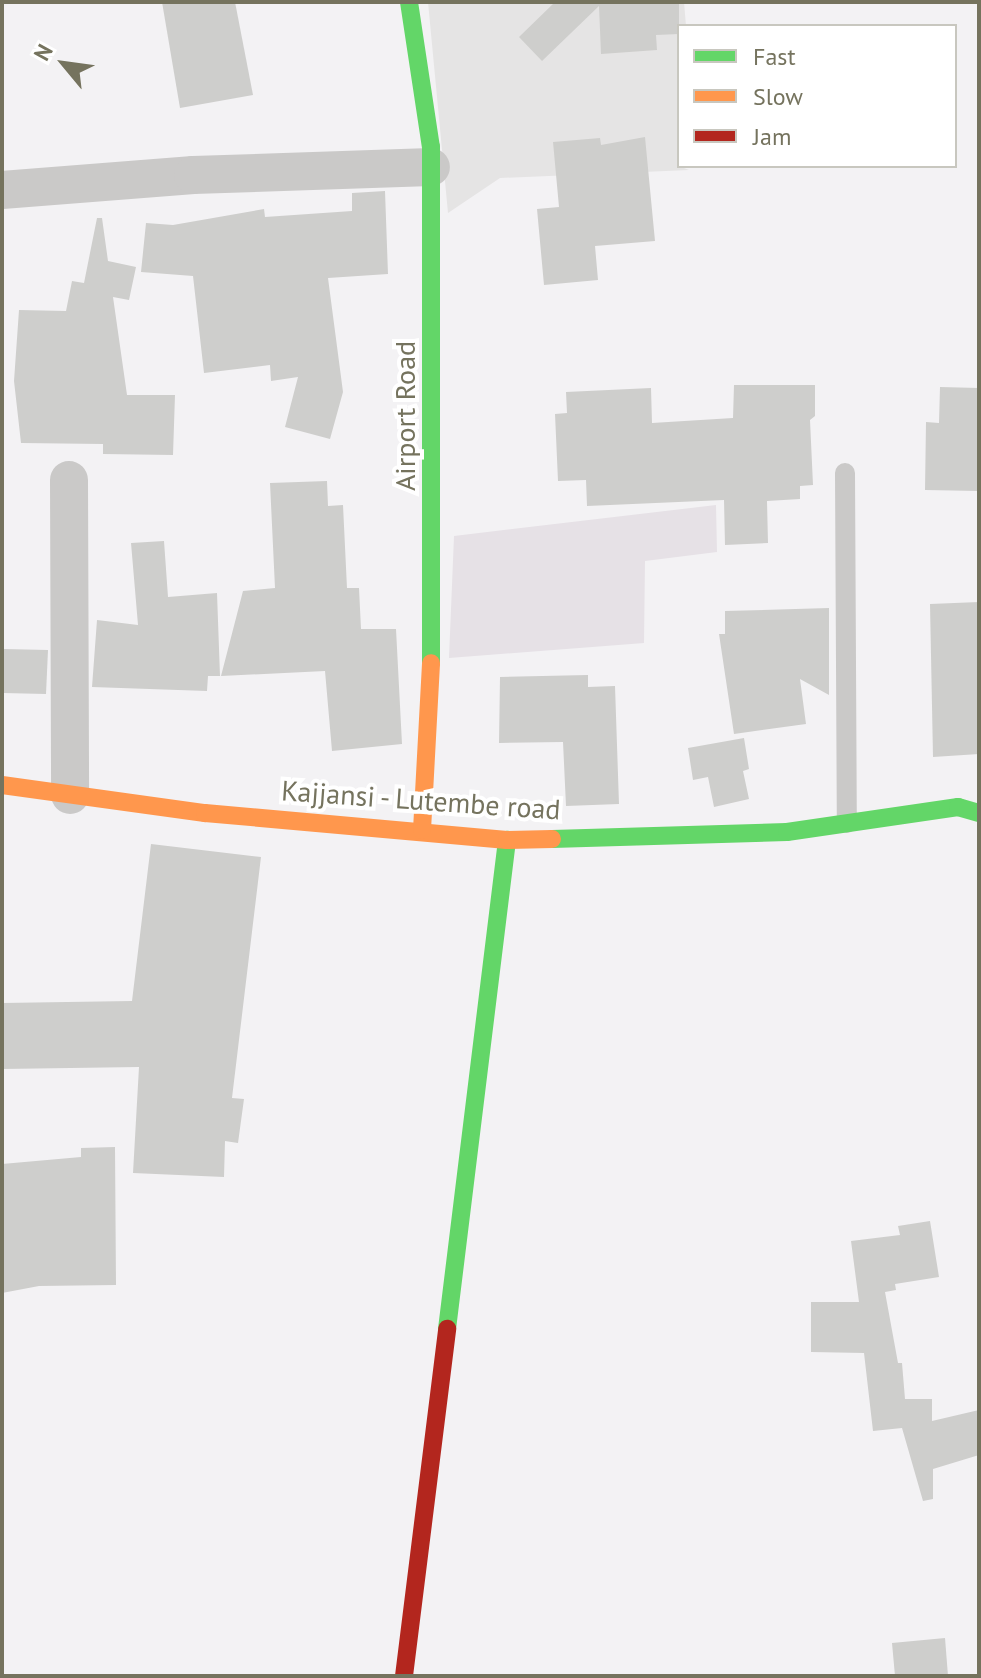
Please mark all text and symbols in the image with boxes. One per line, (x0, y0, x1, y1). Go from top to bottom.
north arrow (24, 24, 104, 104)
legend (677, 24, 957, 168)
text: N (27, 39, 59, 65)
text: Fast (753, 41, 796, 72)
text: Slow (753, 81, 803, 112)
text: Jam (753, 121, 791, 152)
street label: Airport Road (388, 341, 422, 491)
street label: Kajjansi - Lutembe road (278, 773, 564, 827)

